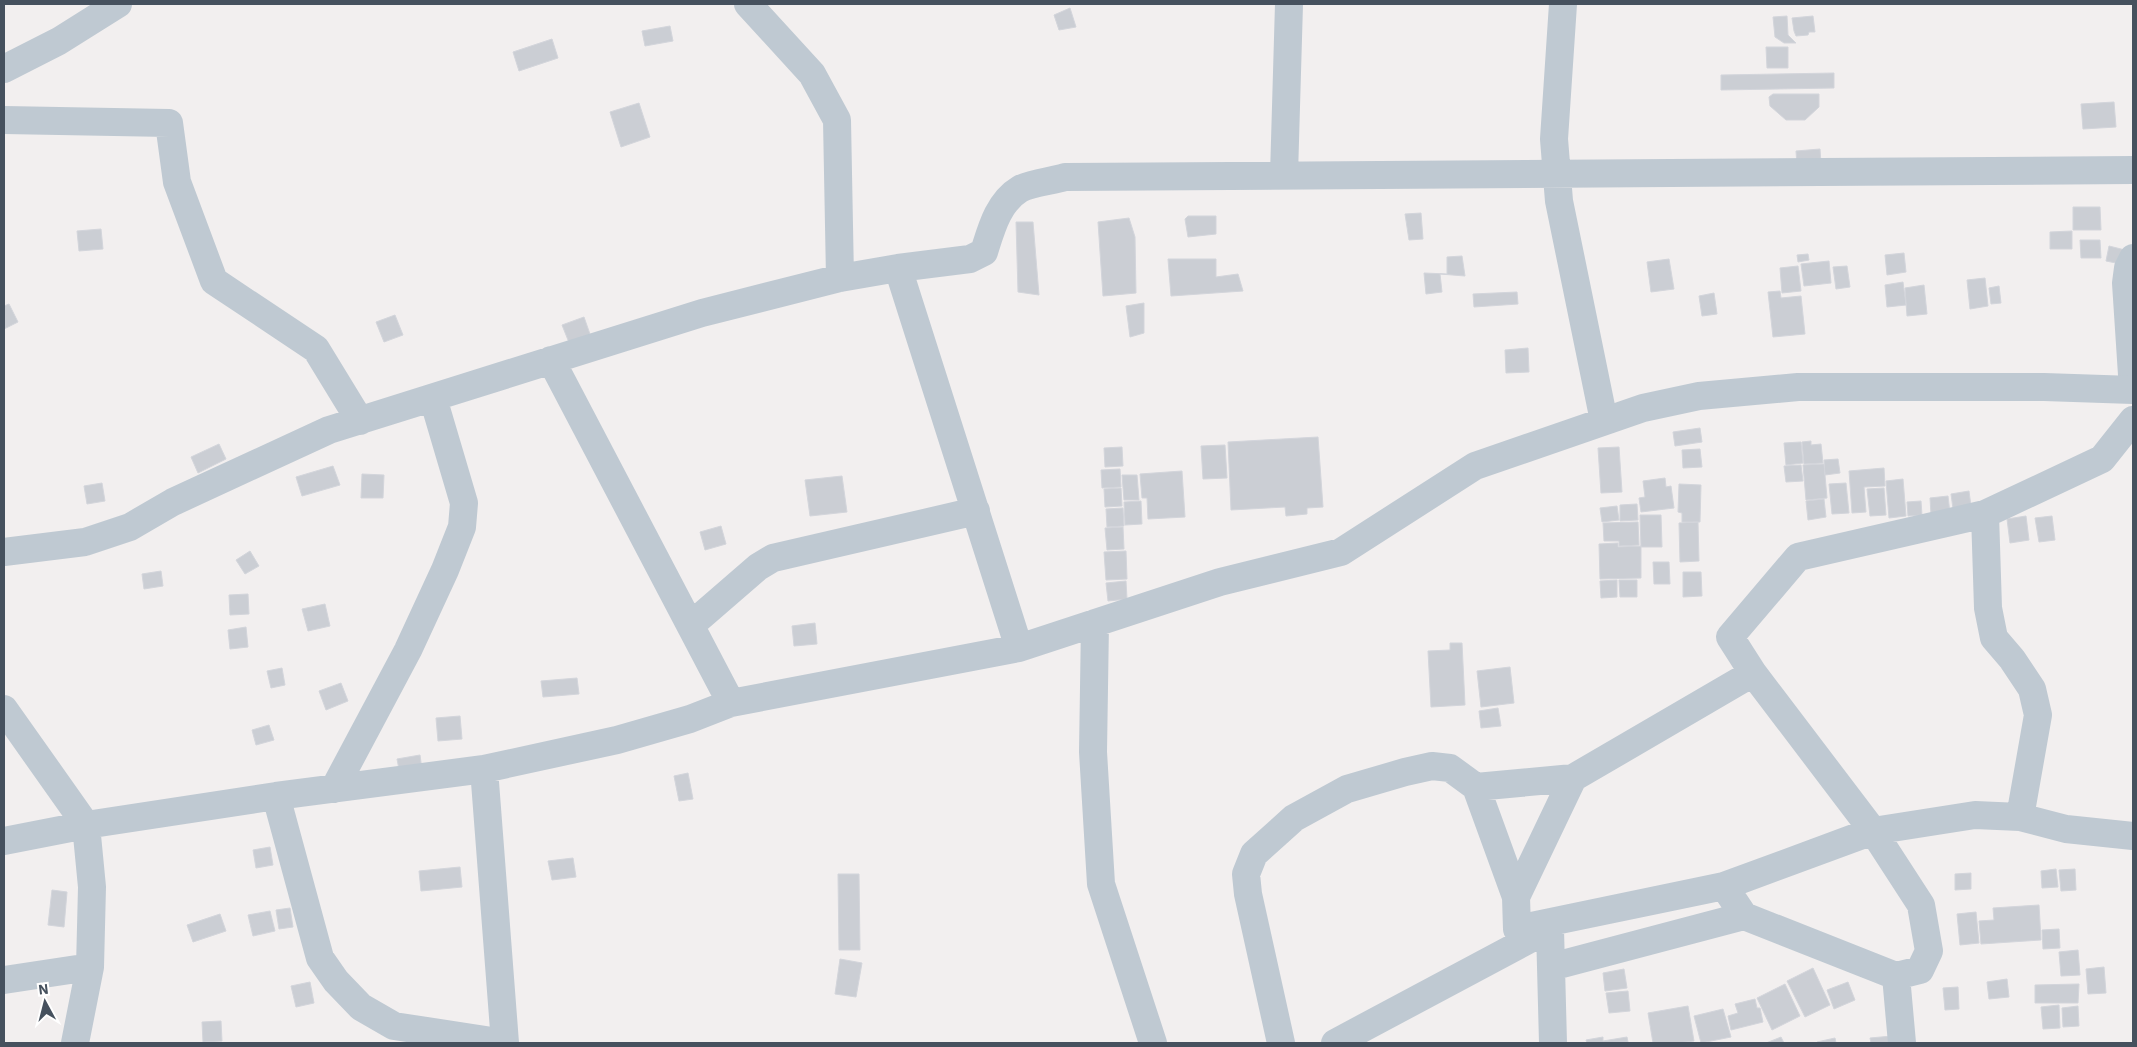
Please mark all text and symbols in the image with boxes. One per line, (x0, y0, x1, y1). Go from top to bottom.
north arrow (20, 977, 70, 1027)
text: N (37, 980, 50, 999)

